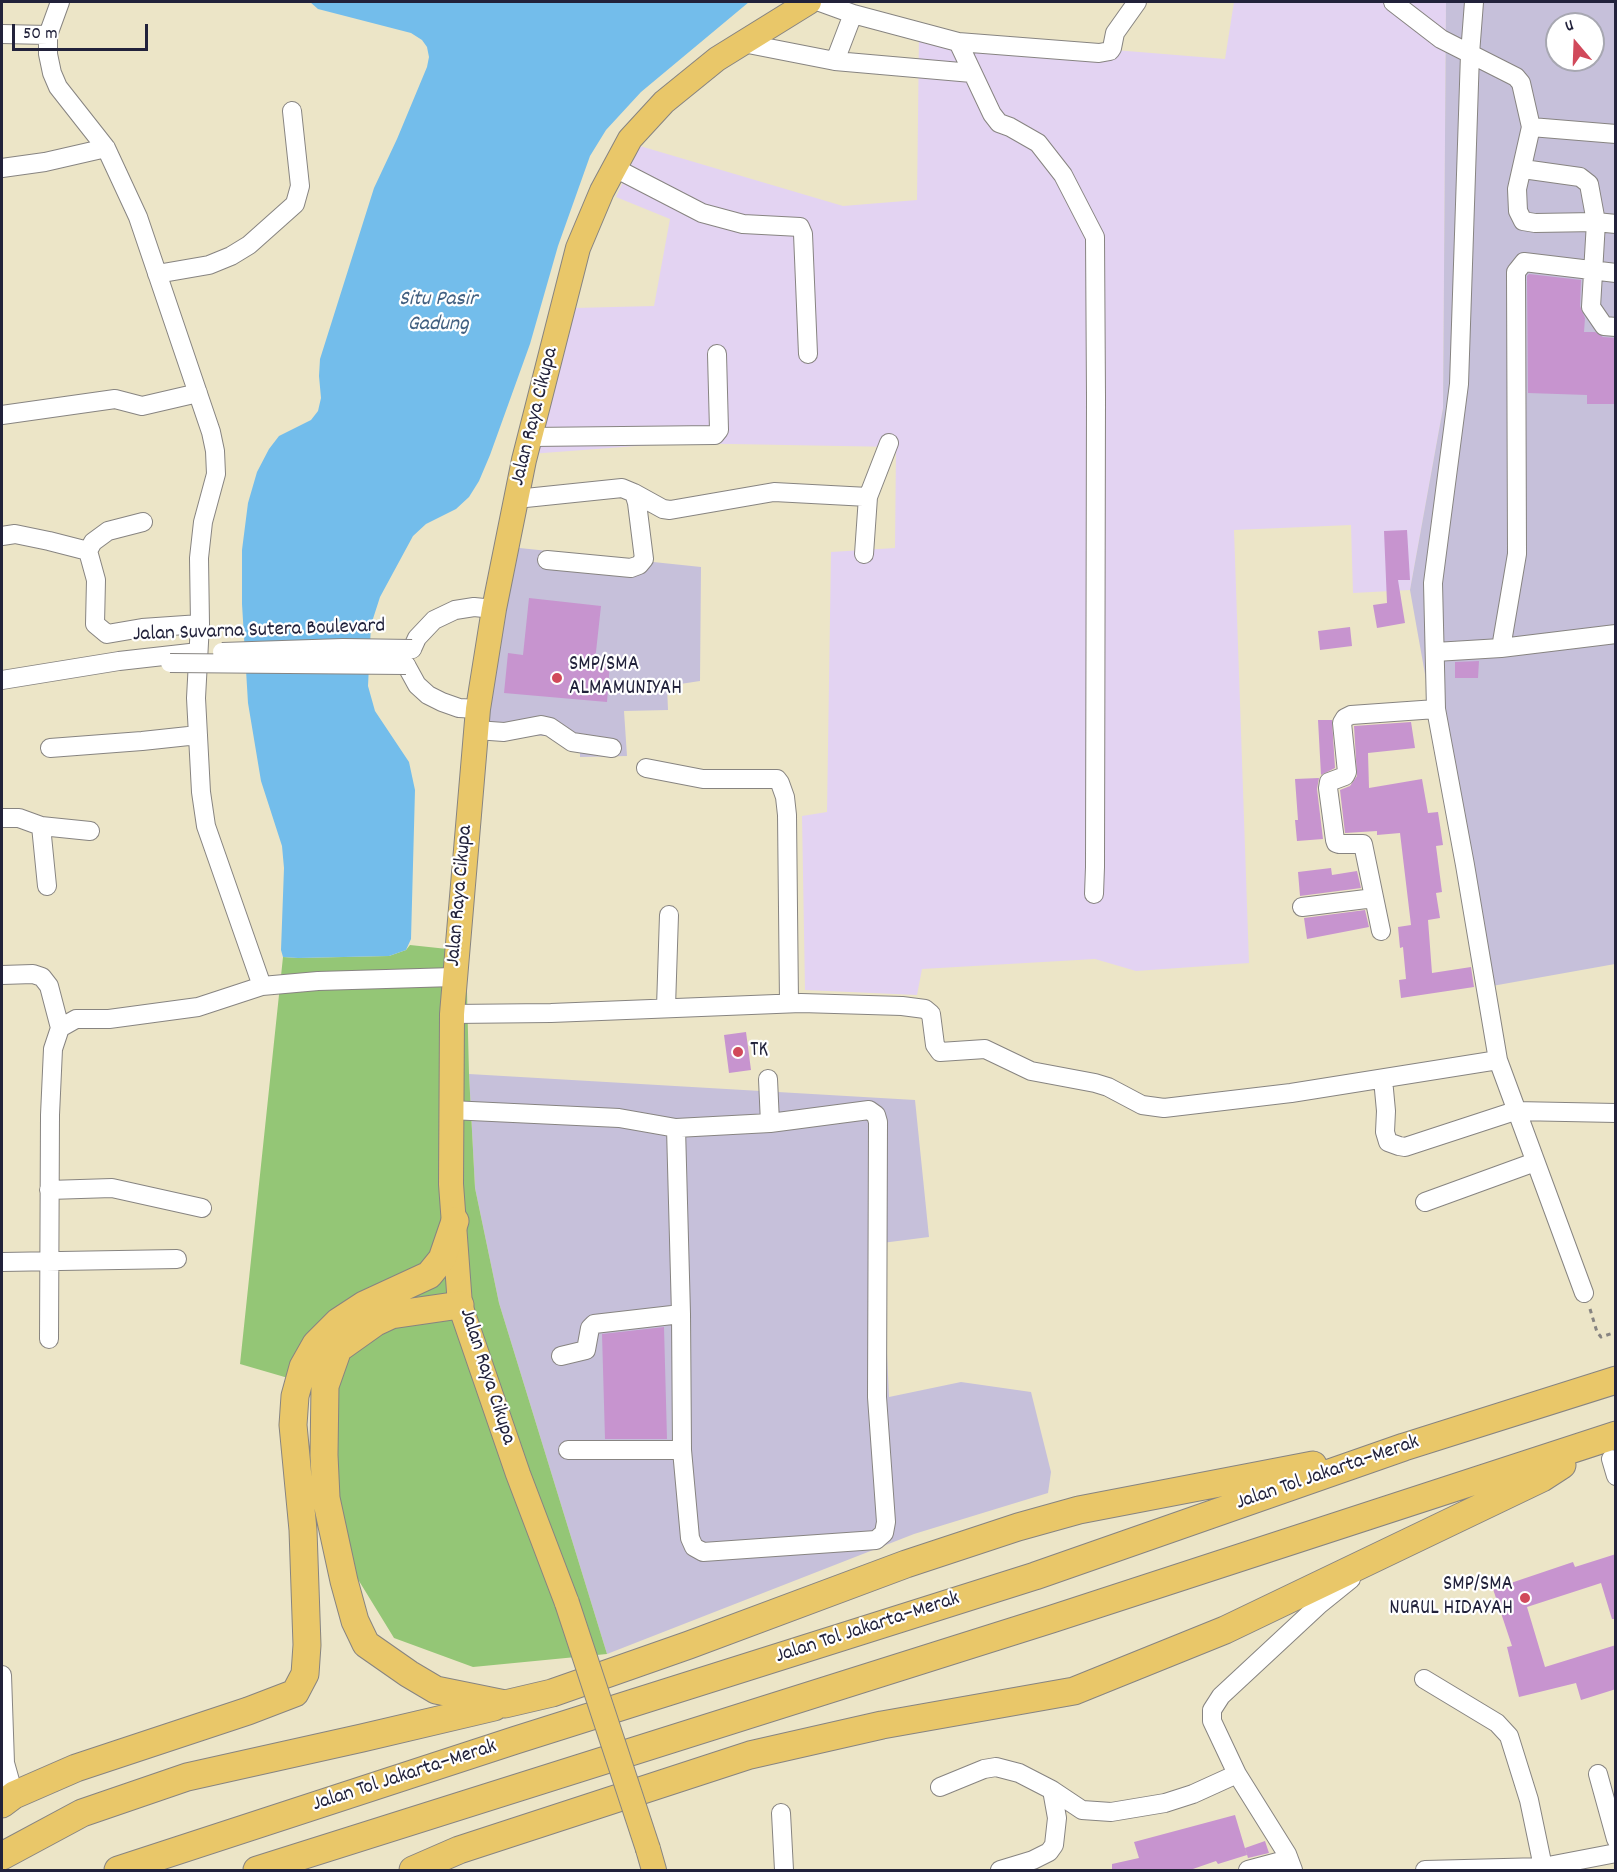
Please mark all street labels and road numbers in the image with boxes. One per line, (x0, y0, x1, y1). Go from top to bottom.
street label: Jalan Raya Cikupa (507, 345, 565, 489)
street label: Jalan Suvarna Sutera Boulevard (132, 615, 386, 649)
street label: Jalan Raya Cikupa (442, 824, 480, 968)
street label: Jalan Raya Cikupa (452, 1306, 520, 1448)
street label: Jalan Tol Jakarta–Merak (1233, 1431, 1423, 1517)
street label: Jalan Tol Jakarta–Merak (773, 1587, 963, 1671)
street label: Jalan Tol Jakarta–Merak (310, 1735, 500, 1819)

